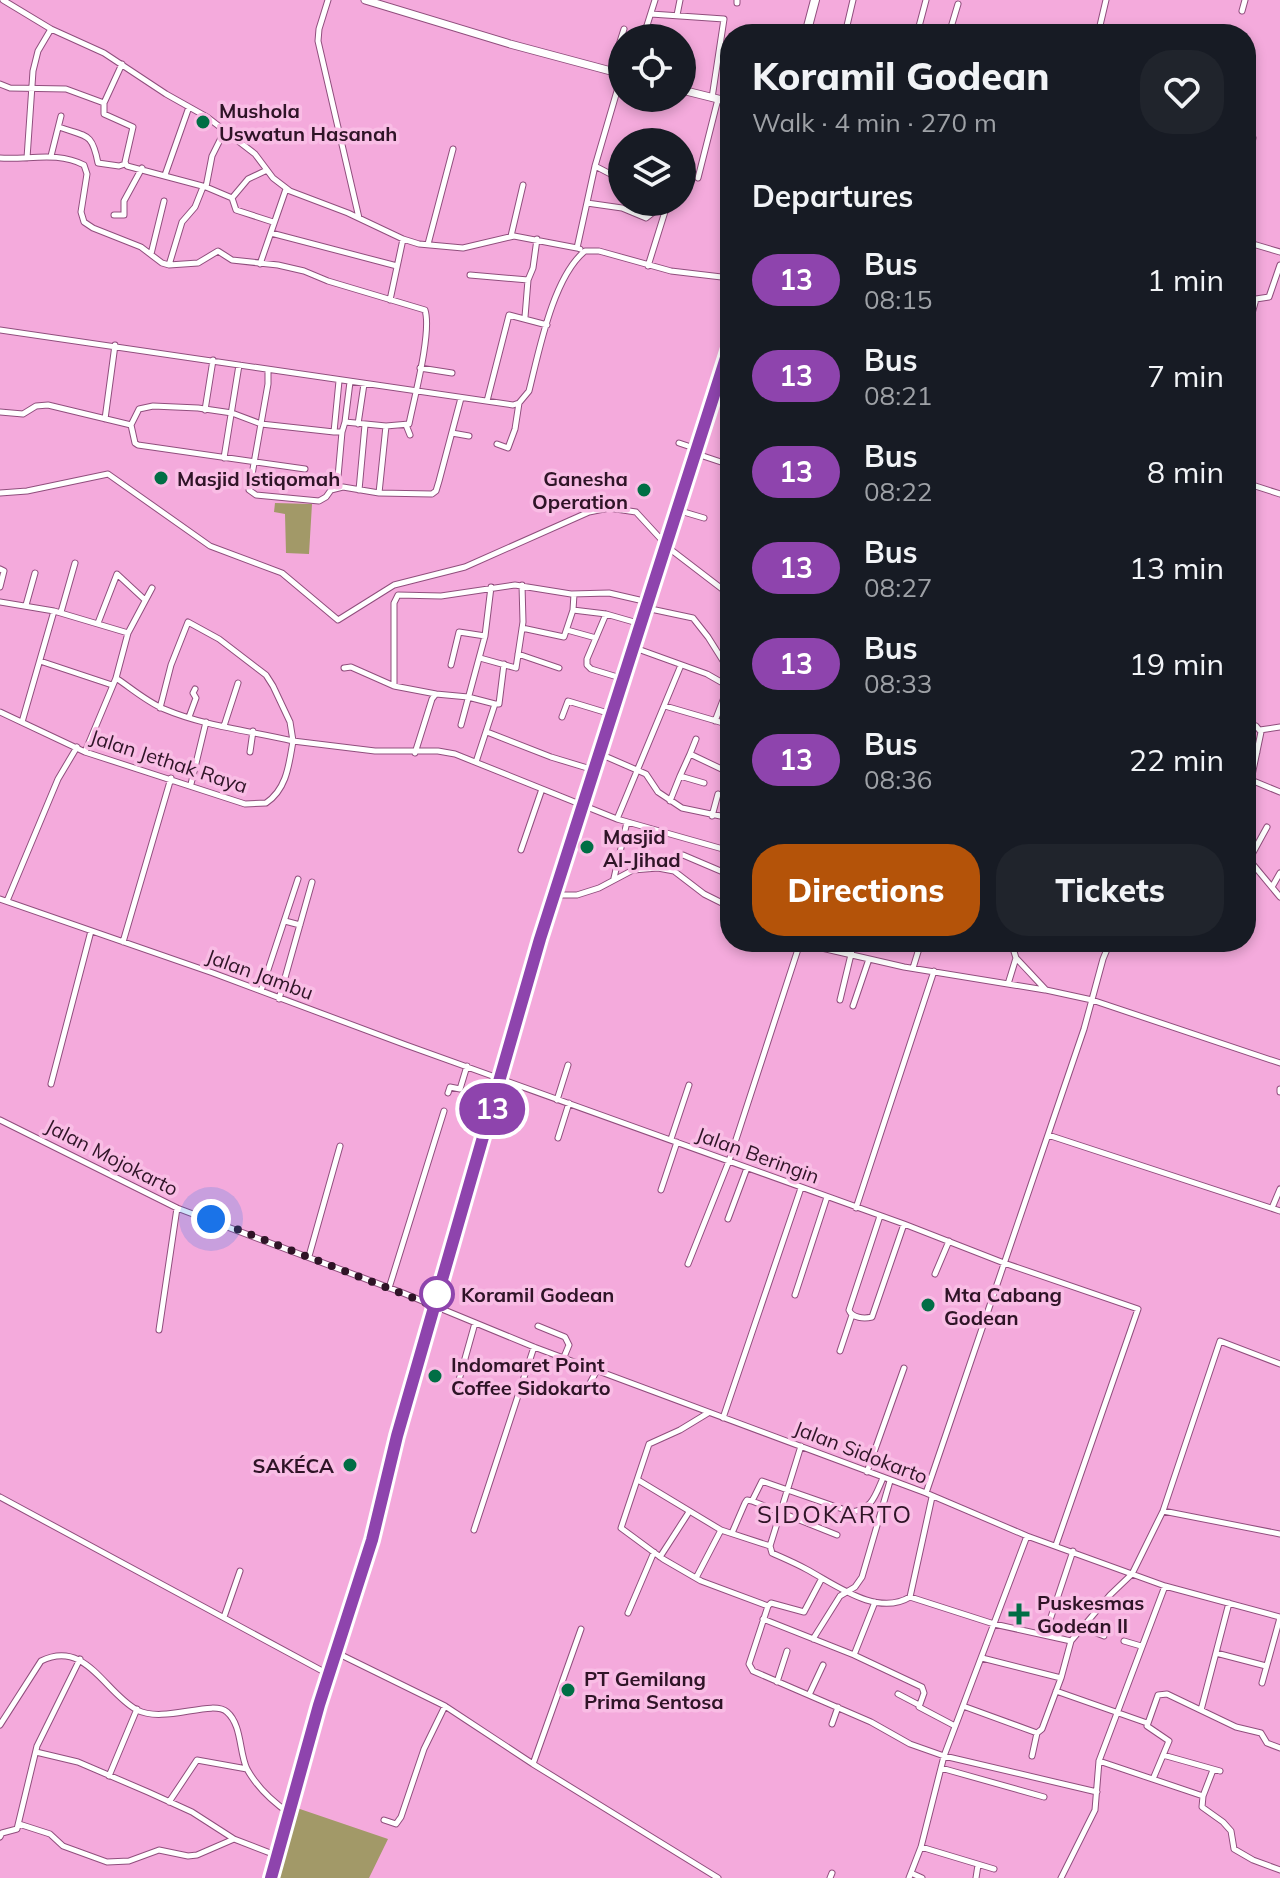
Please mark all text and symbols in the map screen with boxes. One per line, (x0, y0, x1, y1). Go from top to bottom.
map controls (608, 24, 696, 216)
button: locate (608, 24, 696, 112)
button: heart (1140, 50, 1224, 134)
text: Koramil Godean (752, 52, 1050, 100)
place label: Mushola Uswatun Hasanah (219, 98, 397, 146)
text: Walk · 4 min · 270 m (752, 106, 997, 139)
marker: Mushola Uswatun Hasanah (194, 113, 212, 131)
button: layers (608, 128, 696, 216)
text: Departures (752, 177, 913, 215)
text: Bus (864, 245, 918, 283)
text: 1 min (1147, 261, 1224, 299)
text: 13 (779, 262, 813, 297)
text: 08:15 (864, 283, 932, 316)
text: Bus (864, 341, 918, 379)
text: 7 min (1147, 357, 1224, 395)
text: 13 (779, 358, 813, 393)
text: 08:21 (864, 379, 932, 412)
text: Bus (864, 437, 918, 475)
text: 8 min (1147, 453, 1224, 491)
text: 13 (779, 454, 813, 489)
place label: Masjid Istiqomah (177, 466, 340, 491)
place label: Ganesha Operation (532, 466, 628, 514)
marker: Masjid Istiqomah (152, 469, 170, 487)
text: 08:22 (864, 475, 932, 508)
marker: Ganesha Operation (635, 481, 653, 499)
text: Bus (864, 533, 918, 571)
text: 13 min (1129, 549, 1224, 587)
text: 13 (779, 550, 813, 585)
text: 08:27 (864, 571, 932, 604)
text: Bus (864, 629, 918, 667)
text: 19 min (1129, 645, 1224, 683)
text: 13 (779, 646, 813, 681)
text: 08:33 (864, 667, 932, 700)
street label: Jalan Jethak Raya (87, 724, 251, 798)
text: Bus (864, 725, 918, 763)
text: 22 min (1129, 741, 1224, 779)
text: 13 (779, 742, 813, 777)
text: 08:36 (864, 763, 932, 796)
place label: Masjid Al-Jihad (603, 824, 681, 872)
marker: Masjid Al-Jihad (578, 838, 596, 856)
button: Directions (752, 844, 980, 936)
button: Tickets (996, 844, 1224, 936)
street label: Jalan Jambu (203, 943, 317, 1005)
line badge: 13 (456, 1083, 528, 1135)
text: 13 (475, 1091, 509, 1126)
street label: Jalan Mojokarto (42, 1113, 182, 1201)
street label: Jalan Beringin (693, 1121, 823, 1189)
your location (191, 1199, 231, 1239)
marker: Koramil Godean (420, 1277, 454, 1311)
place label: Koramil Godean (461, 1282, 614, 1307)
place label: Mta Cabang Godean (944, 1282, 1062, 1330)
marker: Mta Cabang Godean (919, 1296, 937, 1314)
place label: Indomaret Point Coffee Sidokarto (451, 1352, 611, 1400)
marker: Indomaret Point Coffee Sidokarto (426, 1367, 444, 1385)
street label: Jalan Sidokarto (791, 1415, 931, 1489)
place label: SAKÉCA (253, 1453, 334, 1478)
marker: SAKÉCA (341, 1456, 359, 1474)
district label: SIDOKARTO (757, 1499, 913, 1529)
place label: Puskesmas Godean II (1037, 1590, 1144, 1638)
marker: Puskesmas Godean II (1008, 1603, 1030, 1625)
place label: PT Gemilang Prima Sentosa (584, 1666, 724, 1714)
marker: PT Gemilang Prima Sentosa (559, 1681, 577, 1699)

